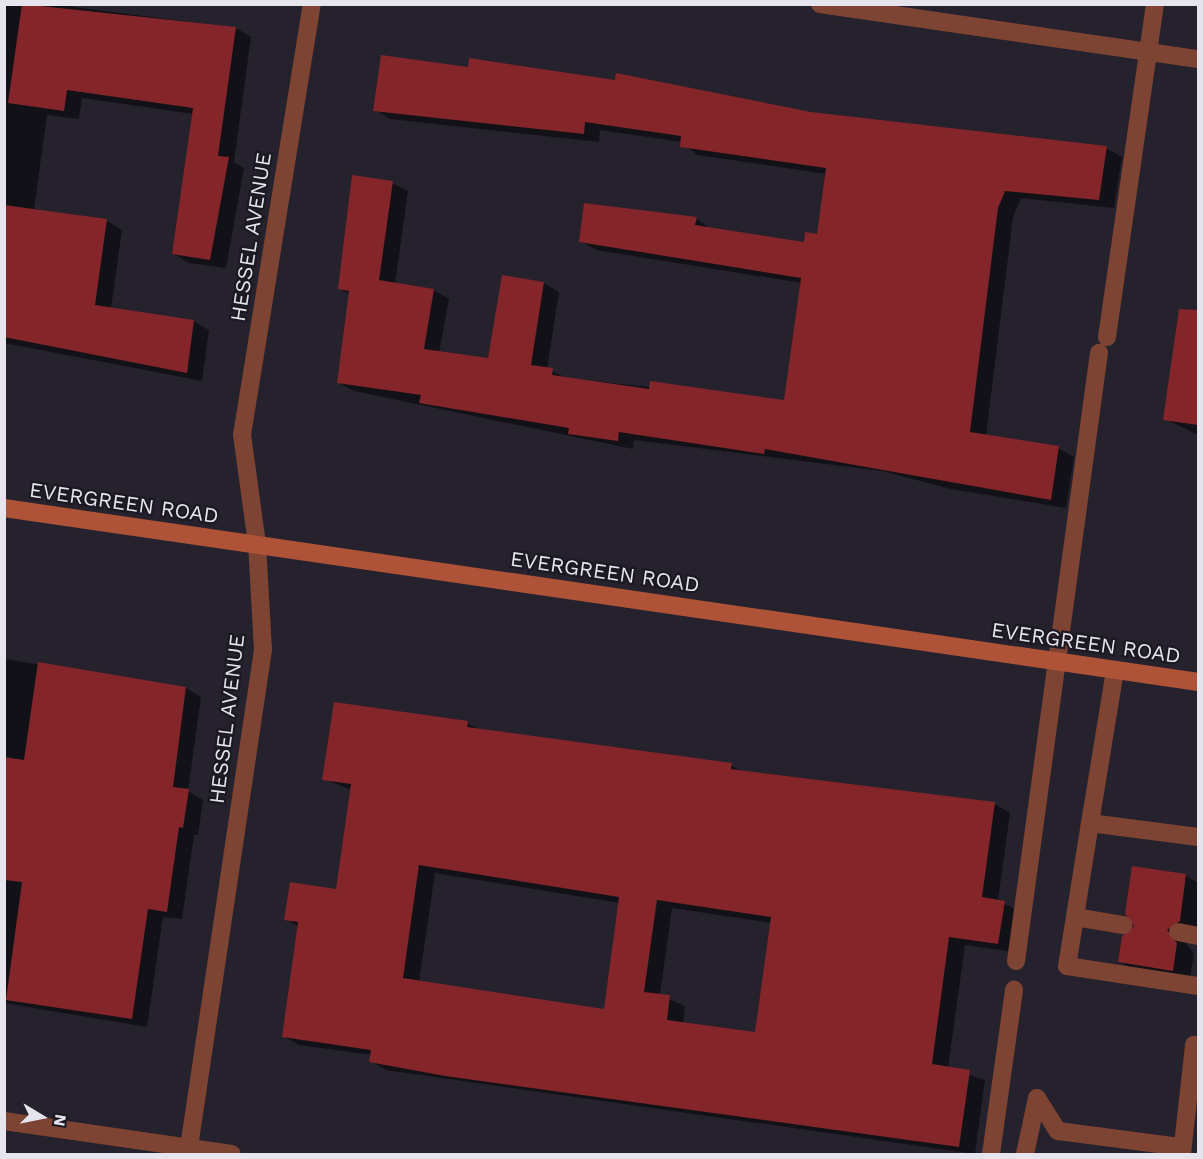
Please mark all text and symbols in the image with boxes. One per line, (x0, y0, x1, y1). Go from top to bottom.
street label: HESSEL AVENUE (225, 150, 277, 324)
street label: EVERGREEN ROAD (28, 477, 220, 529)
street label: EVERGREEN ROAD (509, 546, 701, 598)
street label: EVERGREEN ROAD (990, 617, 1182, 669)
street label: HESSEL AVENUE (204, 632, 250, 806)
north arrow (12, 1087, 72, 1147)
text: N (50, 1113, 71, 1128)

